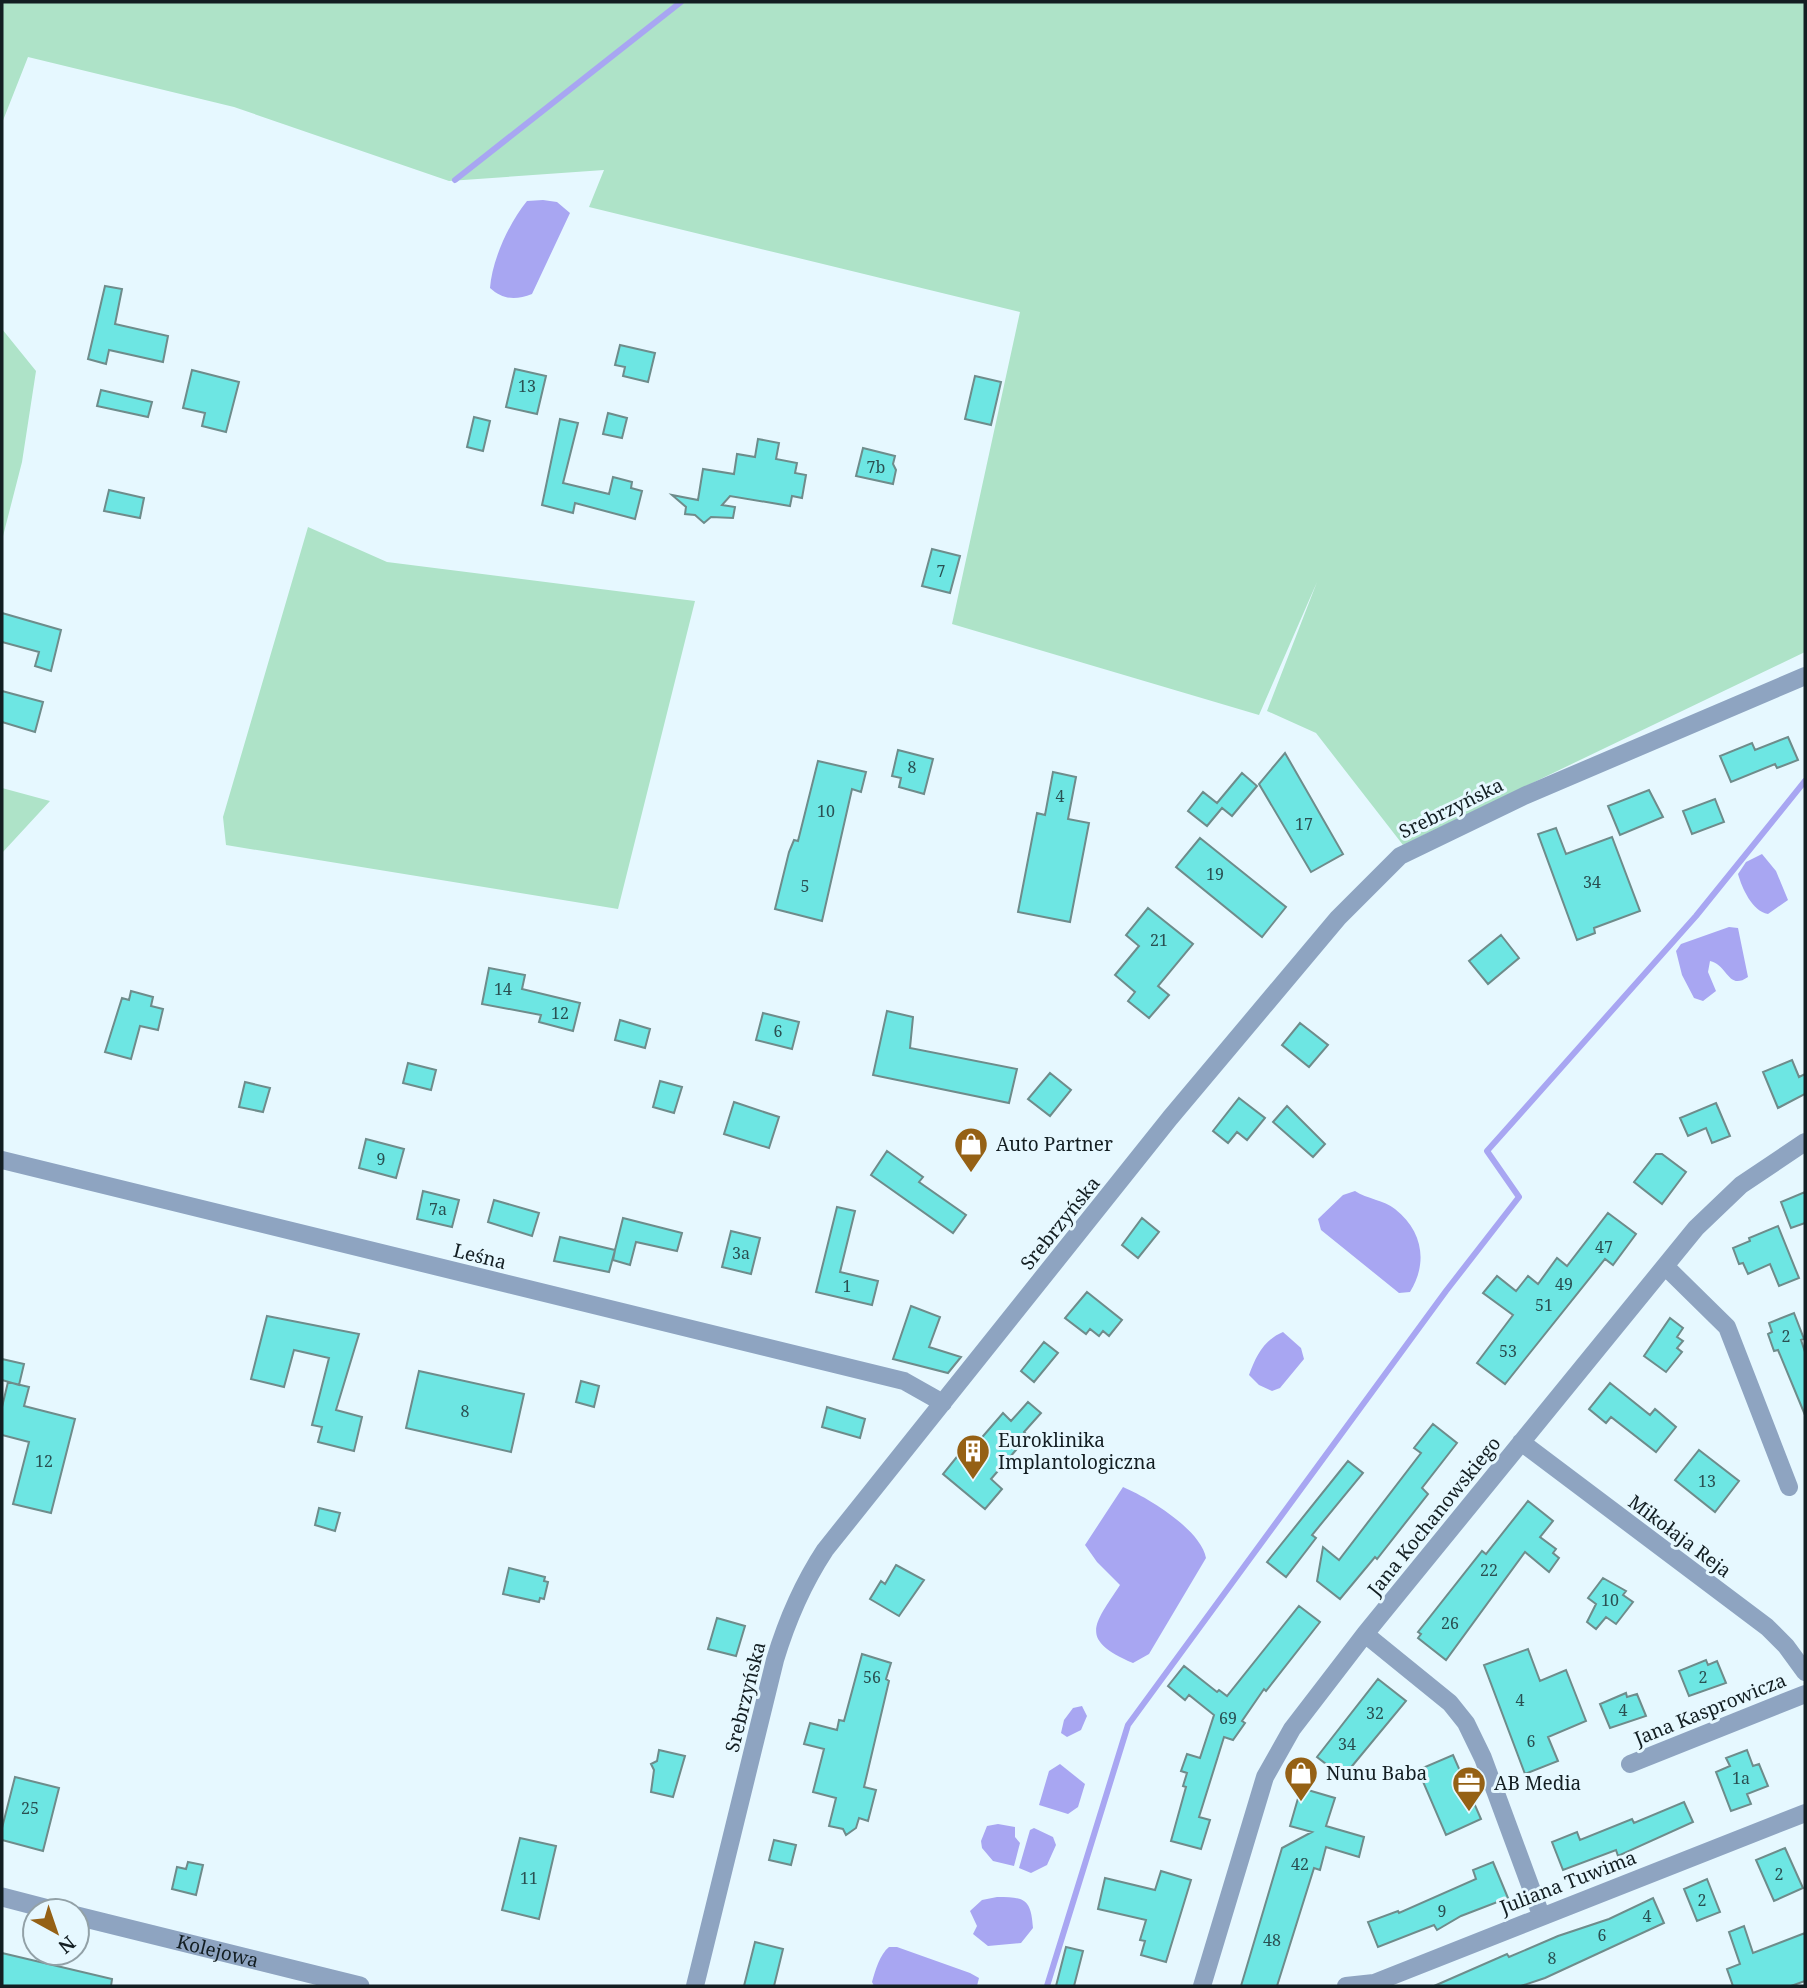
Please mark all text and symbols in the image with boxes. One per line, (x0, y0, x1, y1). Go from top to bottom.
house number: 13 (518, 375, 536, 397)
house number: 7b (867, 456, 885, 478)
house number: 7 (937, 560, 946, 582)
house number: 8 (908, 756, 917, 778)
street label: Srebrzyńska (1394, 772, 1508, 844)
house number: 4 (1056, 785, 1065, 807)
house number: 10 (817, 800, 835, 822)
house number: 17 (1295, 813, 1313, 835)
house number: 19 (1206, 863, 1224, 885)
house number: 34 (1583, 871, 1601, 893)
house number: 5 (801, 875, 809, 897)
house number: 21 (1150, 929, 1168, 951)
house number: 14 (494, 978, 512, 1000)
house number: 12 (551, 1002, 569, 1024)
house number: 6 (774, 1020, 783, 1042)
shop icon: Auto Partner (952, 1125, 990, 1174)
place label: Auto Partner (996, 1131, 1113, 1157)
house number: 9 (377, 1148, 385, 1170)
street label: Srebrzyńska (1014, 1171, 1106, 1275)
house number: 7a (429, 1198, 447, 1220)
house number: 47 (1595, 1236, 1613, 1258)
street label: Leśna (451, 1237, 509, 1275)
house number: 3a (732, 1242, 750, 1264)
house number: 49 (1555, 1273, 1573, 1295)
house number: 1 (843, 1275, 851, 1297)
house number: 51 (1535, 1294, 1553, 1316)
house number: 2 (1782, 1325, 1790, 1347)
house number: 53 (1499, 1340, 1517, 1362)
house number: 8 (461, 1400, 470, 1422)
place label: Euroklinika Implantologiczna (998, 1427, 1156, 1475)
street label: Jana Kochanowskiego (1361, 1431, 1506, 1602)
building icon: Euroklinika Implantologiczna (954, 1432, 992, 1481)
house number: 12 (35, 1450, 53, 1472)
house number: 13 (1698, 1470, 1716, 1492)
street label: Mikołaja Reja (1623, 1489, 1737, 1583)
house number: 22 (1480, 1559, 1498, 1581)
house number: 10 (1601, 1589, 1619, 1611)
house number: 26 (1441, 1612, 1459, 1634)
street label: Srebrzyńska (719, 1639, 771, 1755)
house number: 56 (863, 1666, 881, 1688)
house number: 2 (1699, 1666, 1707, 1688)
street label: Jana Kasprowicza (1629, 1667, 1790, 1752)
house number: 4 (1516, 1689, 1525, 1711)
house number: 4 (1619, 1699, 1628, 1721)
house number: 32 (1366, 1702, 1384, 1724)
house number: 69 (1219, 1707, 1237, 1729)
house number: 6 (1527, 1730, 1536, 1752)
house number: 34 (1338, 1733, 1356, 1755)
shop icon: Nunu Baba (1282, 1754, 1320, 1803)
place label: Nunu Baba (1326, 1760, 1427, 1786)
office icon: AB Media (1450, 1764, 1488, 1813)
house number: 1a (1732, 1767, 1750, 1789)
place label: AB Media (1494, 1770, 1581, 1796)
house number: 25 (21, 1797, 39, 1819)
street label: Juliana Tuwima (1495, 1844, 1640, 1920)
house number: 42 (1291, 1853, 1309, 1875)
house number: 2 (1775, 1863, 1783, 1885)
house number: 11 (520, 1867, 538, 1889)
house number: 2 (1698, 1889, 1706, 1911)
north arrow (21, 1897, 91, 1967)
house number: 9 (1438, 1900, 1446, 1922)
house number: 4 (1643, 1905, 1652, 1927)
house number: 6 (1598, 1924, 1607, 1946)
street label: Kolejowa (174, 1928, 262, 1973)
house number: 48 (1263, 1929, 1281, 1951)
text: N (53, 1930, 81, 1960)
house number: 8 (1548, 1947, 1557, 1969)

